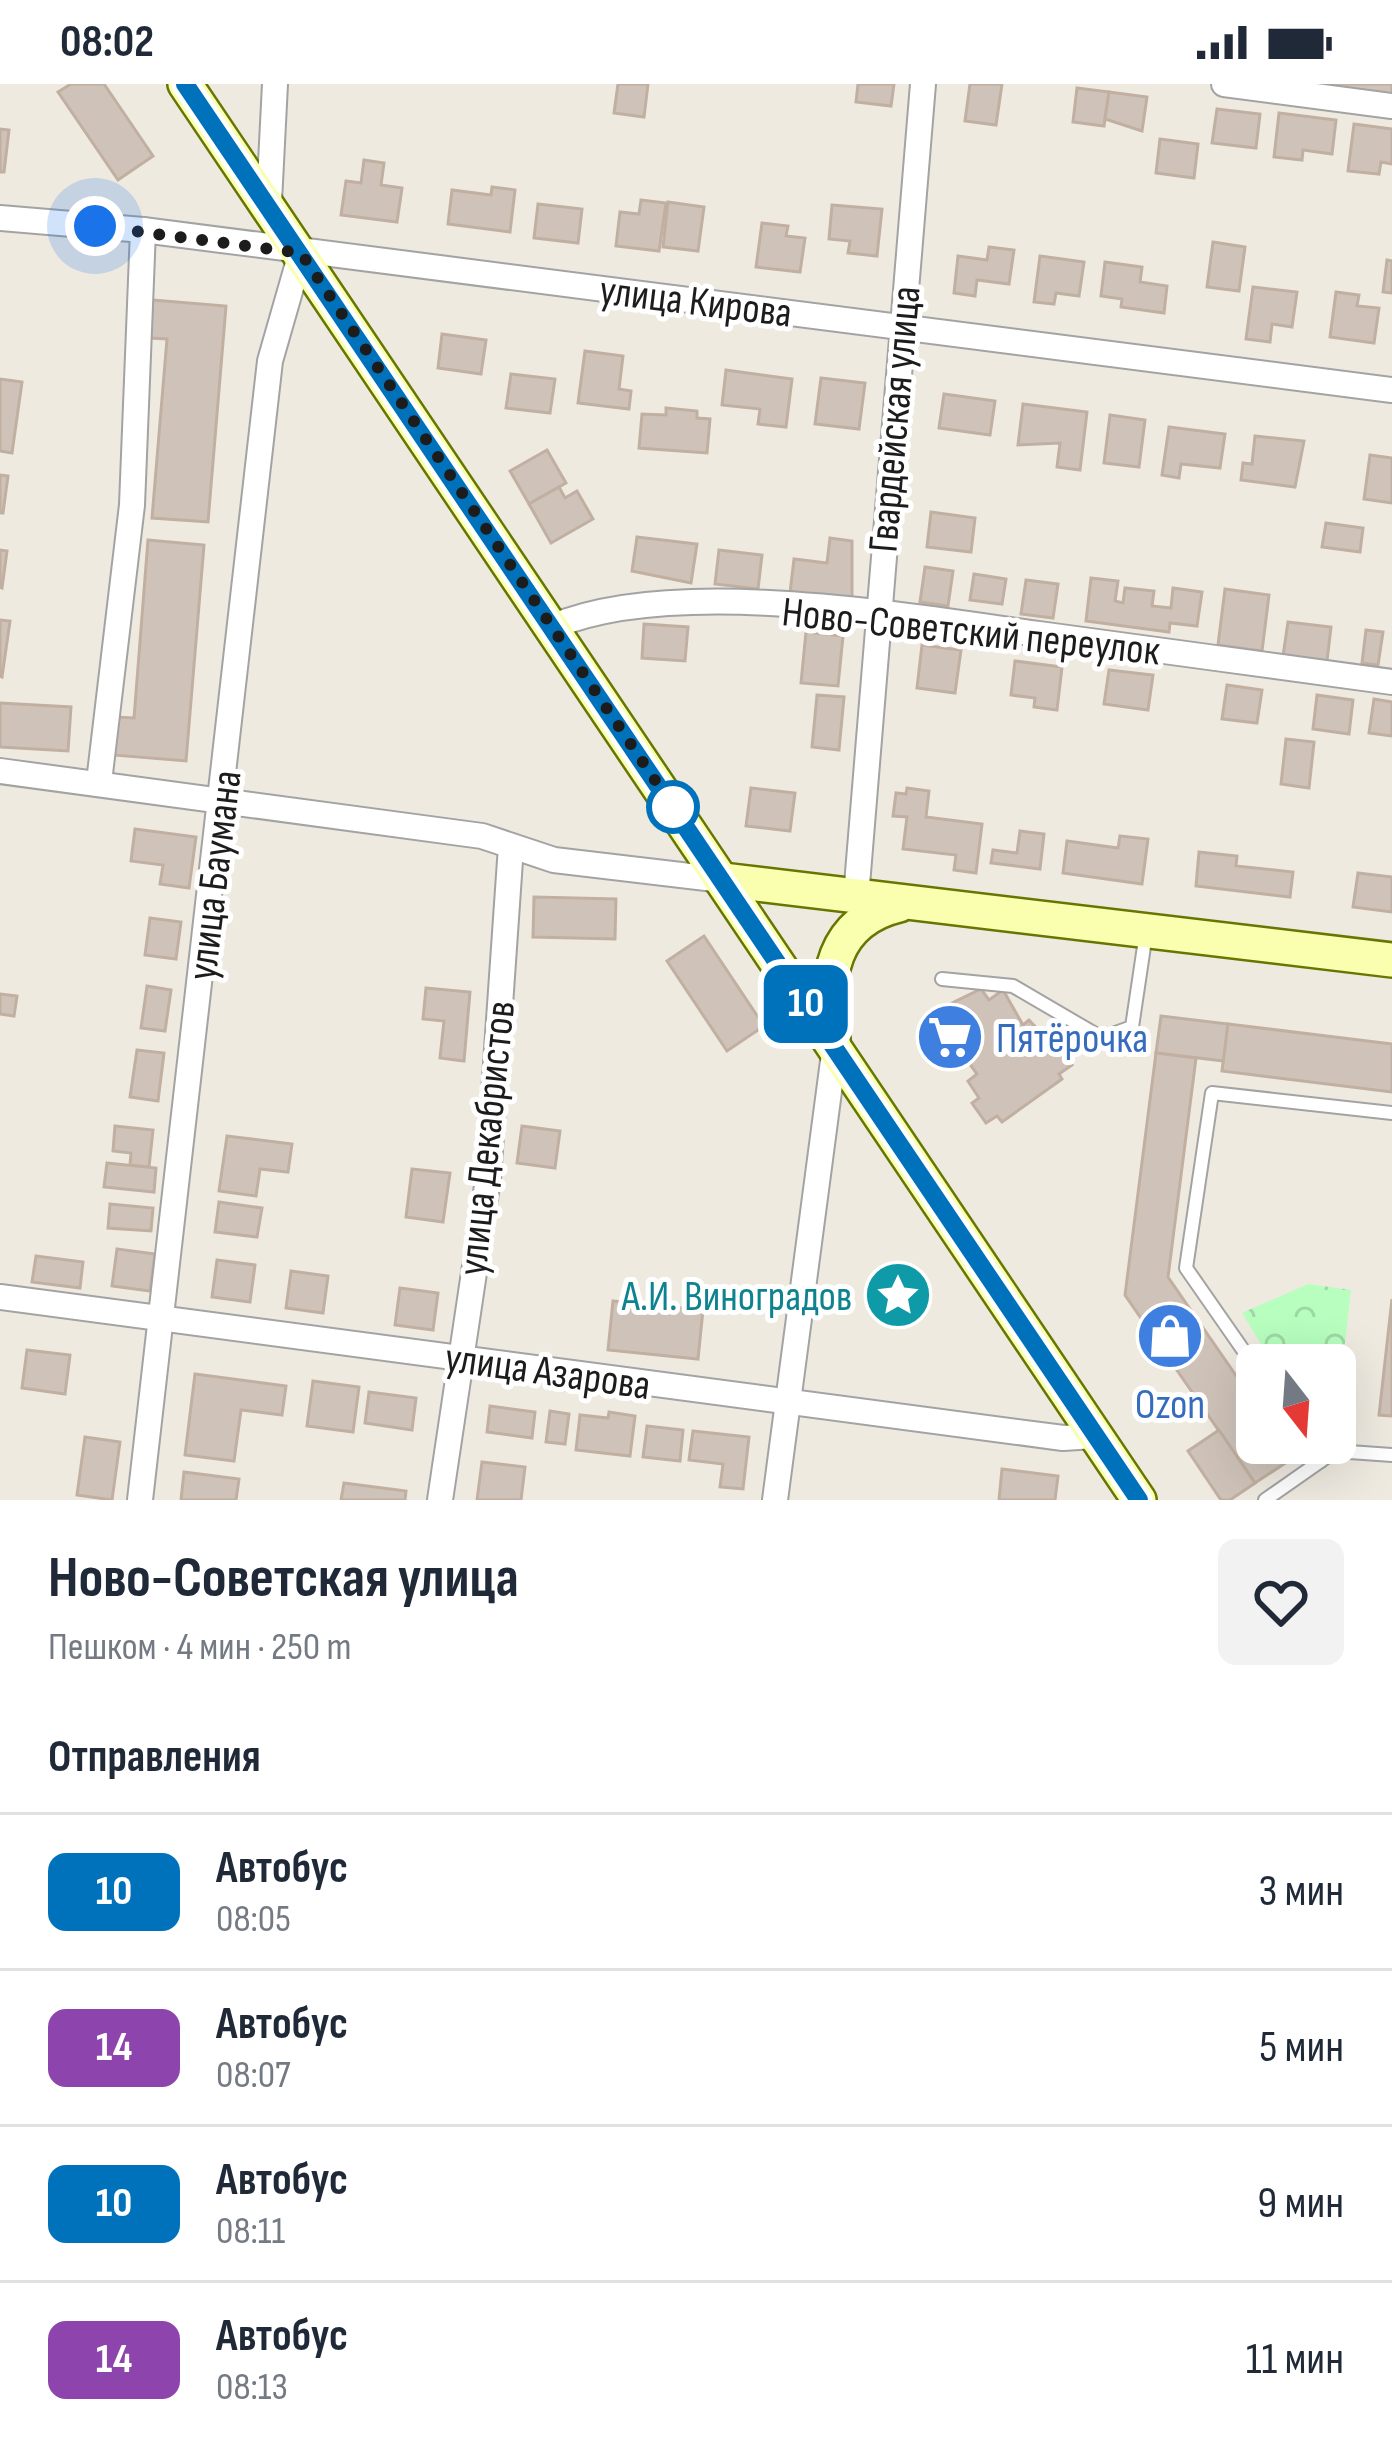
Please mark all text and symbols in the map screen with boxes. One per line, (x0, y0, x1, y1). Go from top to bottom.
text: 08:02 (60, 15, 154, 70)
your location (65, 196, 125, 256)
street label: улица Кирова (597, 265, 795, 340)
street label: Гвардейская улица (858, 284, 933, 554)
street label: Ново-Советский переулок (779, 587, 1162, 678)
street label: улица Баумана (177, 767, 254, 983)
unlabelled marker (648, 782, 698, 832)
line badge: 10 (752, 965, 860, 1043)
text: 10 (788, 978, 824, 1029)
street label: улица Декабристов (448, 998, 527, 1278)
supermarket icon: Пятёрочка (915, 1002, 985, 1072)
place label: Пятёрочка (996, 1014, 1148, 1065)
place icon: А.И. Виноградов (863, 1260, 933, 1330)
place label: А.И. Виноградов (621, 1272, 852, 1323)
shop icon: Ozon (1135, 1301, 1205, 1371)
street label: улица Азарова (442, 1333, 654, 1412)
north arrow (1236, 1344, 1356, 1464)
map controls (1236, 1344, 1356, 1464)
place label: Ozon (1135, 1380, 1205, 1431)
button: heart (1218, 1539, 1344, 1665)
text: Ново-Советская улица (48, 1545, 519, 1613)
text: Пешком · 4 мин · 250 m (48, 1624, 351, 1671)
text: Отправления (48, 1730, 261, 1785)
text: Автобус (216, 1841, 348, 1896)
text: 3 мин (1258, 1864, 1344, 1919)
text: 10 (96, 1866, 132, 1917)
text: 08:05 (216, 1896, 291, 1943)
text: Автобус (216, 1997, 348, 2052)
text: 5 мин (1259, 2020, 1344, 2075)
text: 14 (96, 2022, 132, 2073)
text: 08:07 (216, 2052, 291, 2099)
text: Автобус (216, 2153, 348, 2208)
text: 9 мин (1257, 2176, 1344, 2231)
text: 10 (96, 2178, 132, 2229)
text: 08:11 (216, 2208, 285, 2255)
text: Автобус (216, 2309, 348, 2364)
text: 11 мин (1246, 2332, 1344, 2387)
text: 14 (96, 2334, 132, 2385)
text: 08:13 (216, 2364, 288, 2411)

